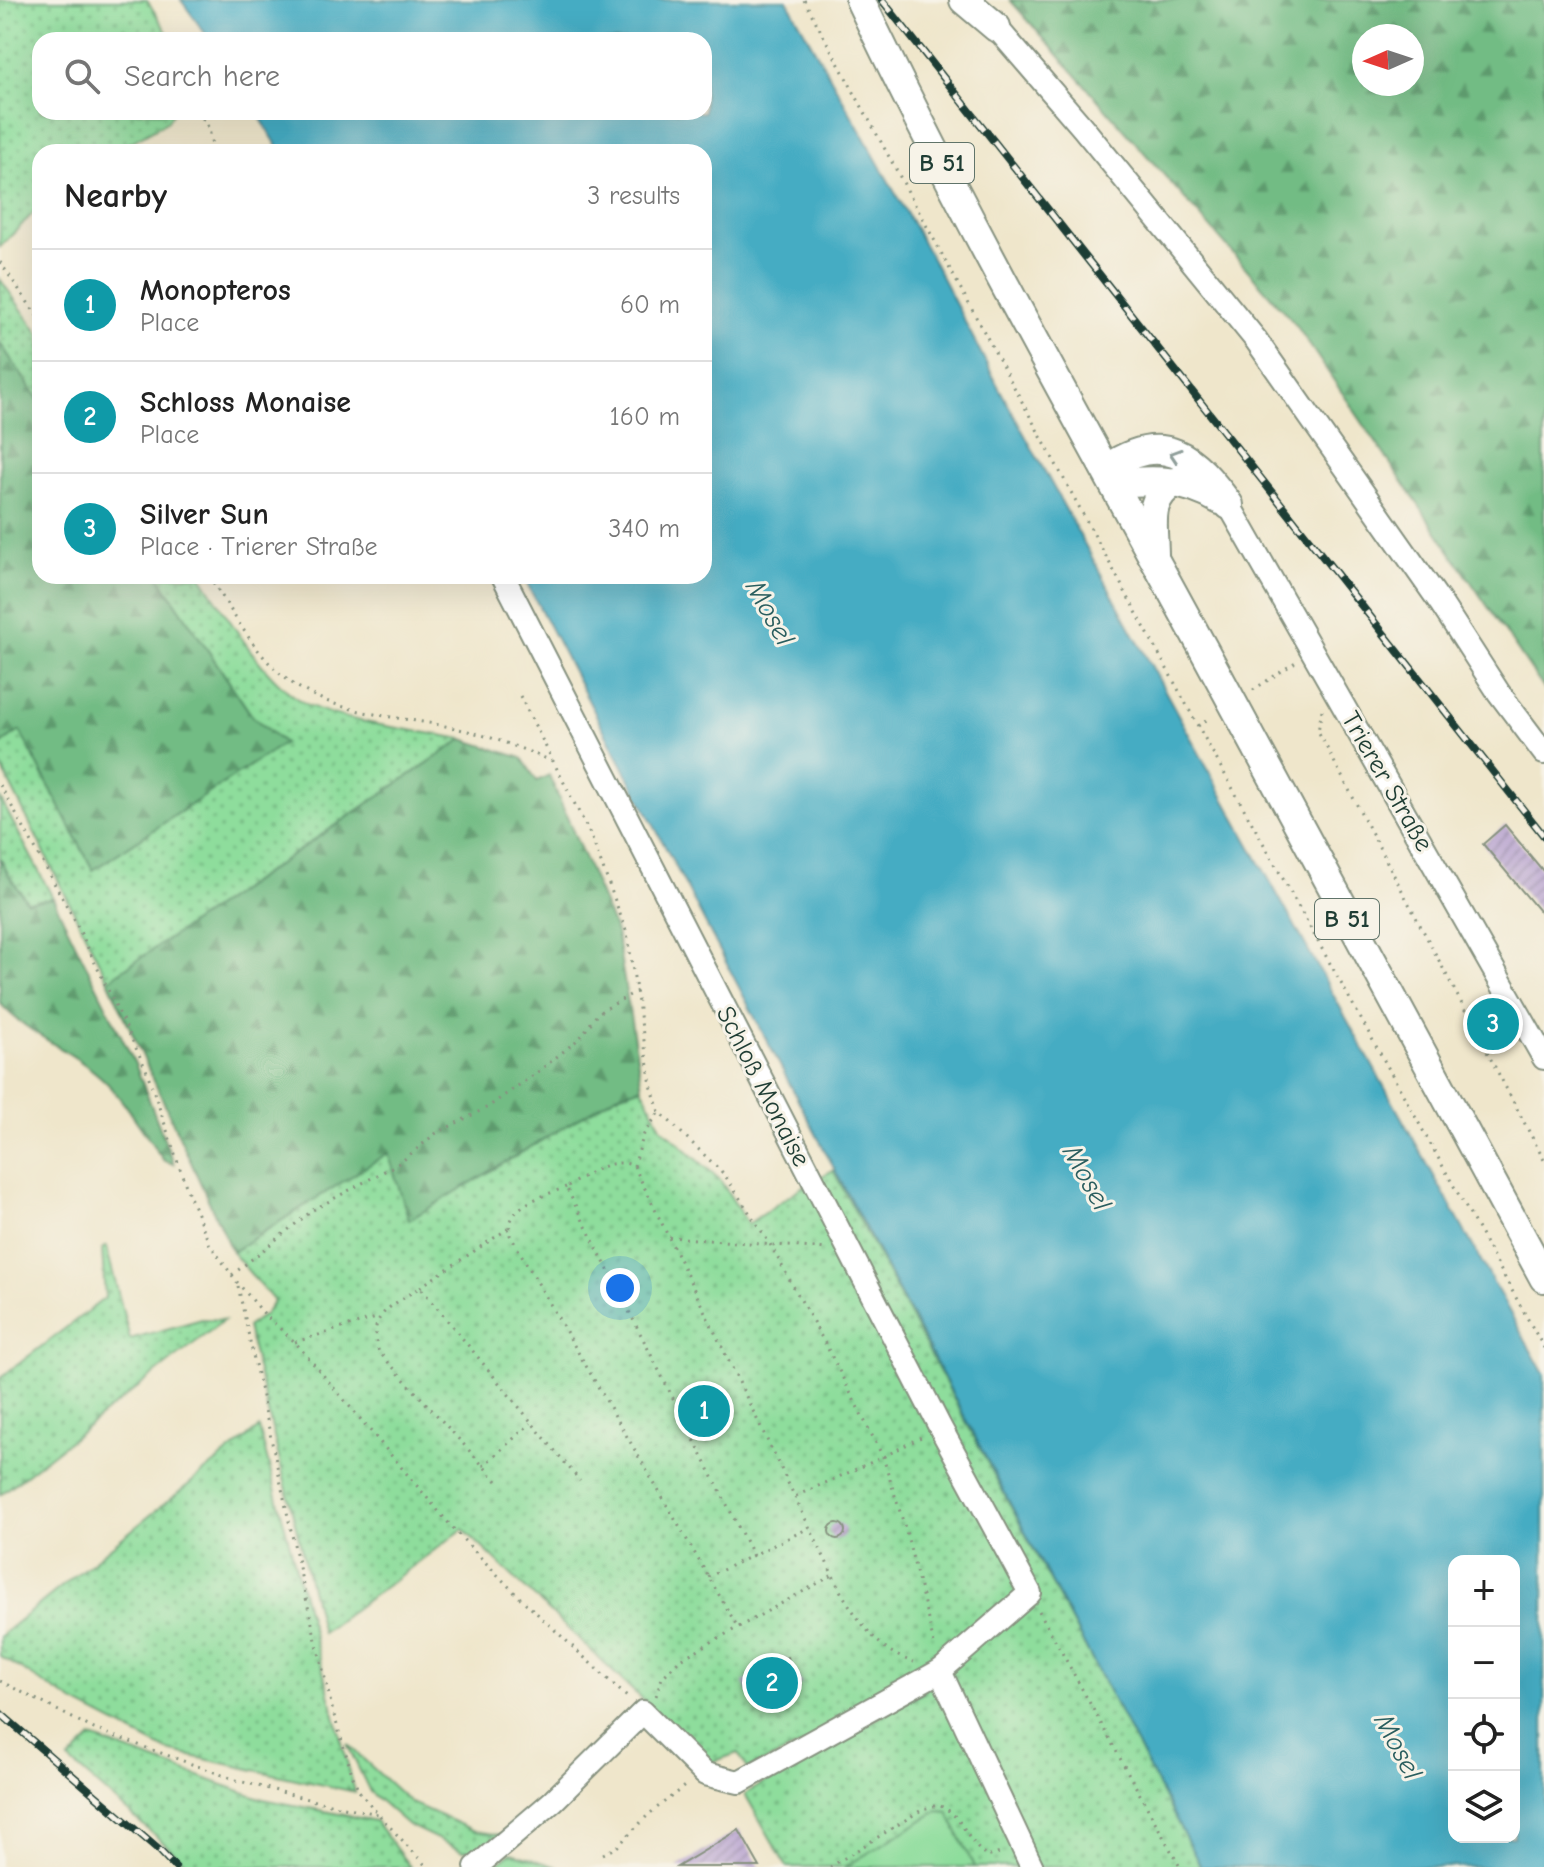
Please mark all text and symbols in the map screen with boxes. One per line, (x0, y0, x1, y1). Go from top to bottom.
north arrow (1352, 24, 1424, 96)
search box (32, 32, 712, 120)
icon: search (60, 54, 104, 98)
text: Search here (124, 59, 280, 94)
road number: B 51 (910, 143, 974, 183)
text: Nearby (64, 176, 167, 216)
text: 3 results (587, 181, 680, 211)
text: Monopteros (140, 273, 291, 308)
text: 1 (85, 290, 95, 320)
text: 60 m (620, 290, 680, 320)
text: Place (140, 308, 199, 338)
text: Schloss Monaise (140, 385, 351, 420)
text: 2 (84, 402, 96, 432)
text: 160 m (610, 402, 680, 432)
text: Place (140, 420, 199, 450)
one-way arrow (1169, 448, 1183, 464)
text: Silver Sun (140, 497, 269, 532)
text: 3 (84, 514, 96, 544)
text: 340 m (608, 514, 680, 544)
text: Place · Trierer Straße (140, 532, 378, 562)
water label: Mosel (739, 573, 802, 652)
street label: Trierer Straße (1335, 706, 1439, 857)
road number: B 51 (1315, 899, 1379, 939)
pin: 3 (1467, 994, 1519, 1054)
street label: Schloß Monaise (710, 1001, 816, 1172)
water label: Mosel (1056, 1138, 1119, 1217)
your location (600, 1268, 640, 1308)
pin: 1 (678, 1381, 730, 1441)
map controls (1448, 1555, 1520, 1843)
button: + (1448, 1555, 1520, 1627)
button: − (1448, 1627, 1520, 1699)
pin: 2 (746, 1653, 798, 1713)
button: locate (1448, 1699, 1520, 1771)
water label: Mosel (1367, 1707, 1429, 1786)
button: layers (1448, 1771, 1520, 1843)

